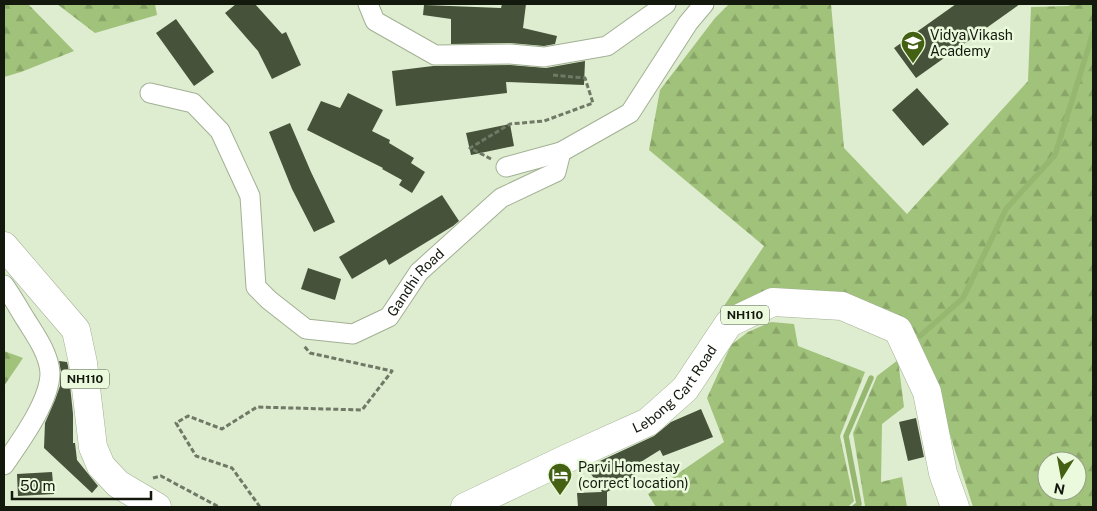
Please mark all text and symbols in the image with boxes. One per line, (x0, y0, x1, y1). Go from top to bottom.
place label: Vidya Vikash Academy (930, 27, 1013, 59)
school or university icon: Vidya Vikash Academy (900, 30, 926, 64)
street label: Gandhi Road (384, 245, 447, 319)
road number: NH110 (721, 306, 769, 324)
street label: Lebong Cart Road (630, 342, 720, 436)
road number: NH110 (61, 369, 109, 388)
north arrow (1037, 451, 1087, 501)
place label: Parvi Homestay (correct location) (578, 459, 689, 491)
hotel icon: Parvi Homestay (correct location) (547, 462, 573, 496)
scale bar (12, 468, 151, 500)
text: 50 m (20, 477, 55, 494)
text: N (1053, 480, 1066, 498)

